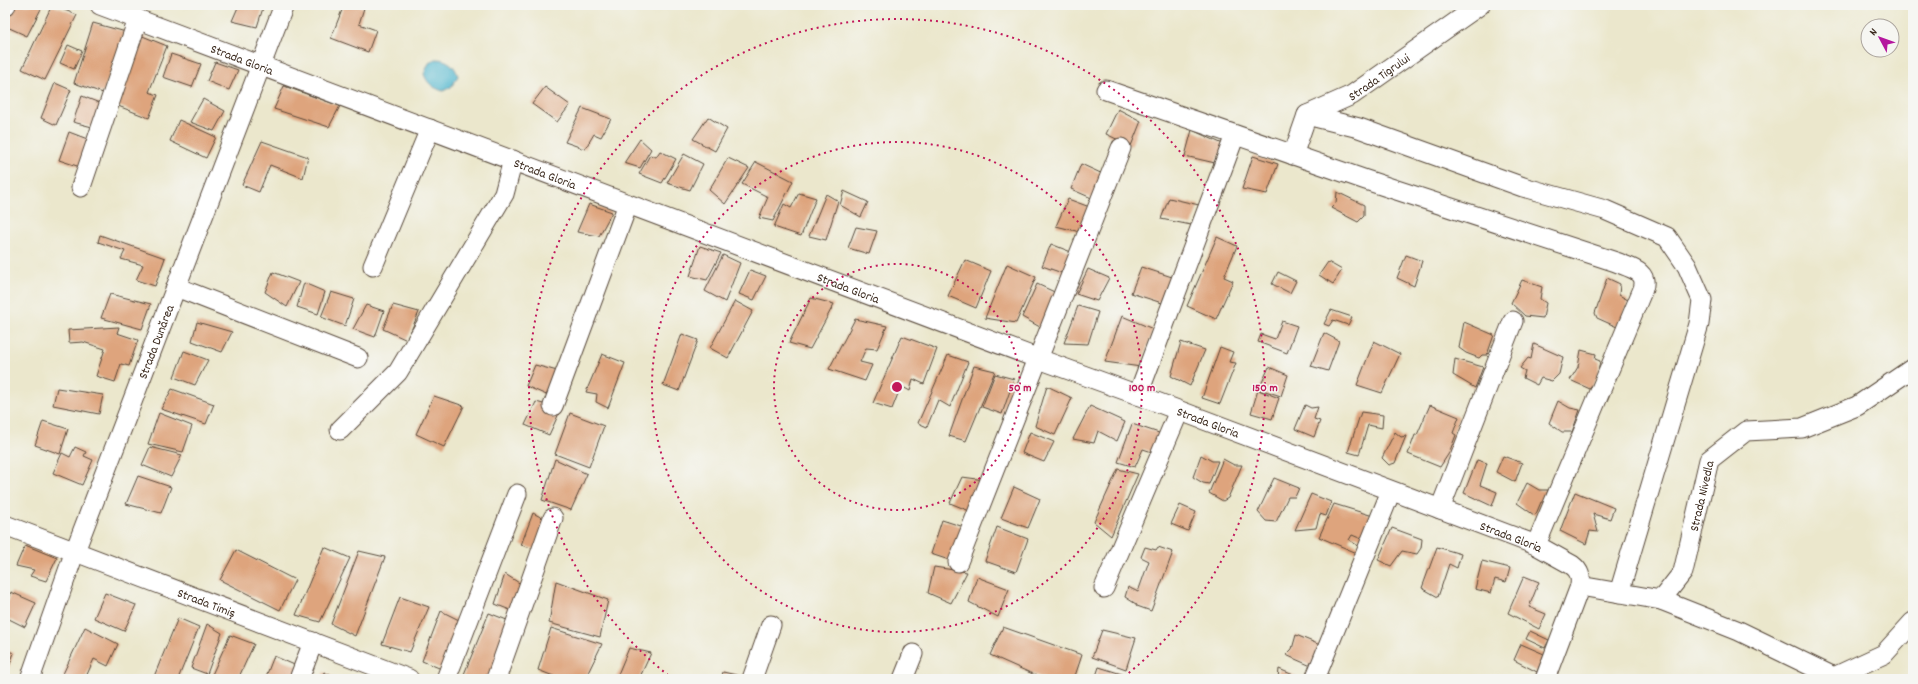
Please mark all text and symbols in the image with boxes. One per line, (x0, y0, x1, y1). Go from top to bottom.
north arrow (1860, 18, 1900, 58)
text: N (1866, 25, 1882, 40)
street label: Strada Gloria (207, 41, 276, 82)
street label: Strada Tigrului (1346, 50, 1415, 107)
street label: Strada Gloria (511, 155, 579, 196)
street label: Strada Gloria (814, 269, 883, 310)
street label: Strada Dunărea (135, 302, 181, 382)
centre of rings (890, 380, 904, 394)
text: 50 m (1008, 380, 1032, 397)
text: 100 m (1129, 380, 1155, 397)
text: 150 m (1252, 380, 1278, 397)
street label: Strada Gloria (1173, 403, 1242, 445)
street label: Strada Nivedla (1686, 458, 1721, 534)
street label: Strada Gloria (1477, 518, 1546, 559)
street label: Strada Timiș (174, 585, 238, 624)

